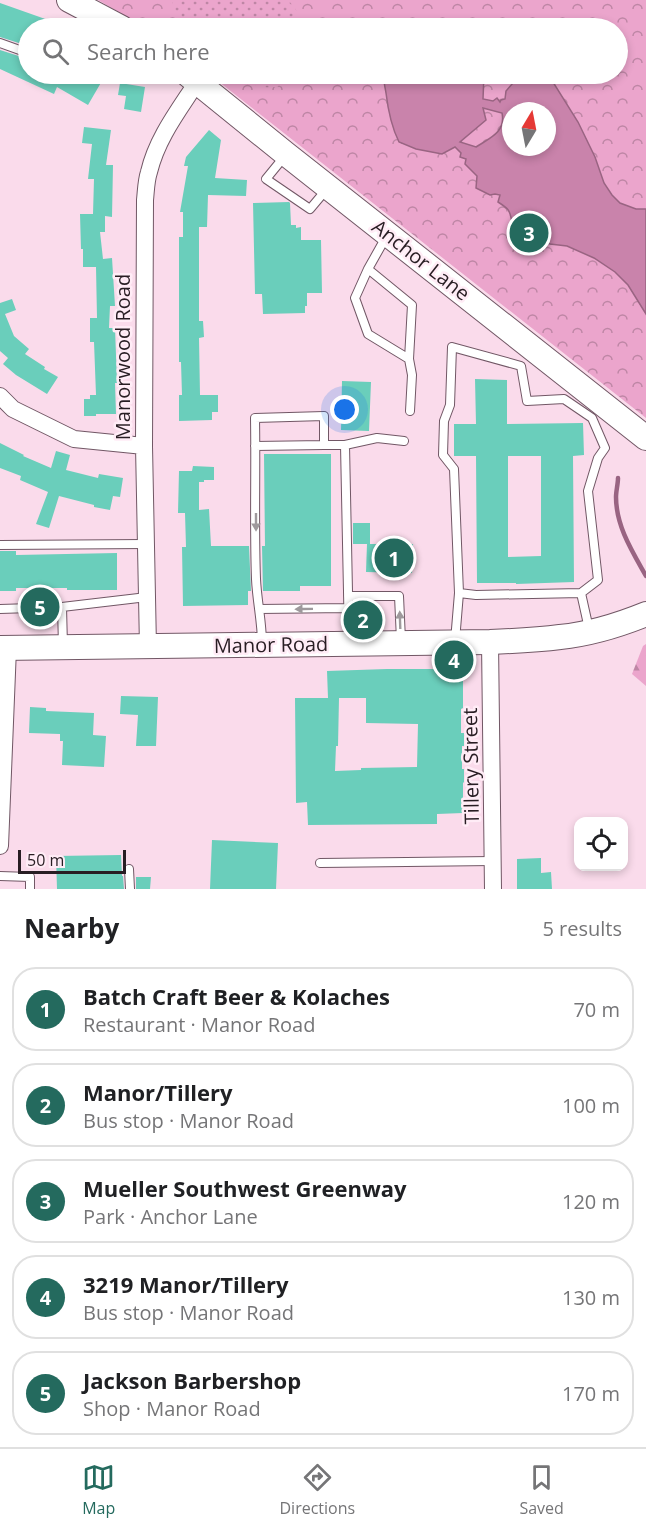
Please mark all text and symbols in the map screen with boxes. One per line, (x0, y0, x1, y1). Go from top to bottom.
search box (18, 18, 628, 84)
icon: search (39, 35, 72, 68)
text: Search here (87, 36, 210, 66)
north arrow (502, 102, 556, 156)
pin: 3 (510, 210, 548, 256)
street label: Anchor Lane (367, 213, 476, 306)
street label: Manorwood Road (109, 274, 136, 440)
your location (330, 395, 359, 424)
one-way arrow (251, 512, 261, 531)
pin: 1 (374, 536, 414, 580)
pin: 5 (20, 584, 60, 630)
pin: 2 (344, 598, 382, 642)
one-way arrow (294, 604, 313, 613)
one-way arrow (395, 610, 404, 629)
street label: Manor Road (214, 630, 328, 659)
pin: 4 (434, 638, 474, 682)
street label: Tillery Street (456, 707, 485, 825)
map controls (574, 817, 628, 871)
button: locate (574, 817, 628, 871)
scale bar (18, 847, 126, 874)
text: 50 m (27, 849, 64, 871)
text: Nearby (24, 910, 119, 946)
text: 5 results (542, 915, 622, 942)
text: Batch Craft Beer & Kolaches (83, 981, 390, 1011)
text: 1 (40, 996, 51, 1023)
text: 70 m (573, 996, 620, 1023)
text: Restaurant · Manor Road (83, 1011, 315, 1038)
text: Manor/Tillery (83, 1077, 233, 1107)
text: 2 (40, 1092, 51, 1119)
text: 100 m (562, 1092, 620, 1119)
text: Bus stop · Manor Road (83, 1107, 294, 1134)
text: Mueller Southwest Greenway (83, 1173, 407, 1203)
text: 3 (40, 1188, 51, 1215)
text: 120 m (562, 1188, 620, 1215)
text: Park · Anchor Lane (83, 1203, 258, 1230)
text: 3219 Manor/Tillery (83, 1269, 289, 1299)
text: 4 (40, 1284, 51, 1311)
text: 130 m (562, 1284, 620, 1311)
text: Bus stop · Manor Road (83, 1299, 294, 1326)
text: Jackson Barbershop (83, 1365, 301, 1395)
text: 5 (40, 1380, 51, 1407)
text: 170 m (562, 1380, 620, 1407)
text: Shop · Manor Road (83, 1395, 261, 1422)
tab: Map (82, 1461, 115, 1519)
tab: Directions (280, 1461, 355, 1519)
tab: Saved (519, 1461, 564, 1519)

